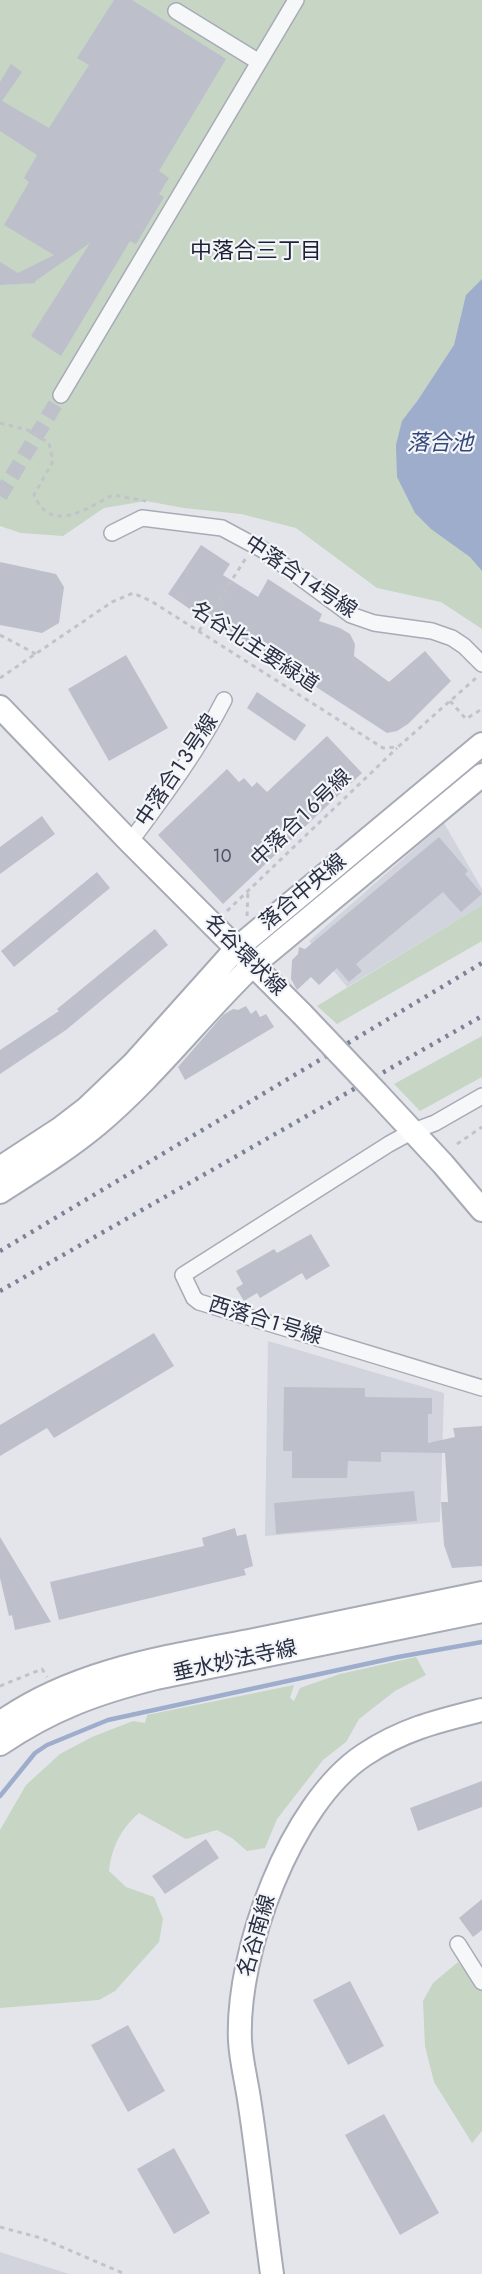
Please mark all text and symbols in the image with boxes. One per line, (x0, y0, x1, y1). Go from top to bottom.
district label: 中落合三丁目 (190, 240, 322, 266)
water label: 落合池 (407, 432, 473, 458)
street label: 中落合１４号線 (239, 531, 361, 625)
street label: 名谷北主要緑道 (185, 597, 323, 699)
street label: 中落合１３号線 (131, 710, 225, 832)
street label: 中落合１６号線 (247, 765, 357, 873)
house number: 10 (213, 847, 231, 869)
street label: 落合中央線 (256, 850, 352, 936)
street label: 名谷環状線 (198, 910, 290, 1002)
street label: 西落合１号線 (205, 1293, 325, 1351)
street label: 垂水妙法寺線 (171, 1637, 299, 1687)
street label: 名谷南線 (234, 1892, 282, 1980)

